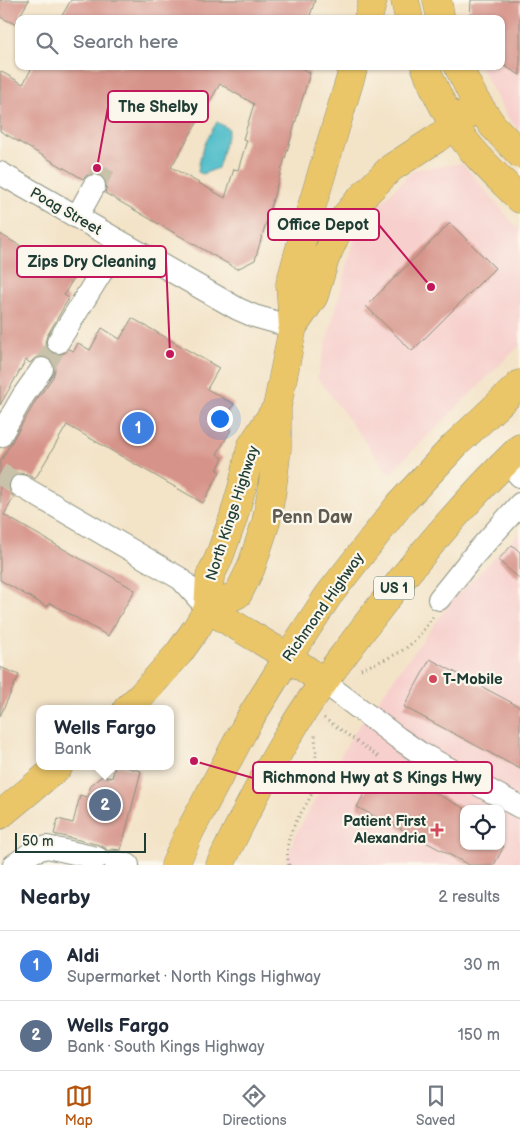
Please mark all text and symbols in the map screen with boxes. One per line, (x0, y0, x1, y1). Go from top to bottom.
search box (15, 15, 505, 70)
icon: search (33, 29, 61, 57)
text: Search here (73, 31, 178, 54)
callout: The Shelby (108, 91, 208, 122)
text: The Shelby (118, 98, 199, 117)
street label: Poag Street (27, 183, 105, 240)
callout: Office Depot (268, 209, 379, 240)
text: Office Depot (277, 216, 369, 235)
callout: Zips Dry Cleaning (17, 246, 166, 277)
text: Zips Dry Cleaning (28, 253, 156, 272)
your location (207, 406, 233, 432)
pin: 1 (122, 409, 154, 447)
street label: North Kings Highway (202, 443, 263, 583)
district label: Penn Daw (272, 507, 352, 528)
street label: Richmond Highway (279, 549, 368, 666)
road number: US 1 (374, 576, 414, 600)
place label: T-Mobile (443, 670, 503, 689)
marker: T-Mobile (427, 673, 439, 685)
popup (36, 705, 174, 770)
text: Wells Fargo (54, 717, 156, 740)
text: Bank (54, 740, 91, 759)
callout: Richmond Hwy at S Kings Hwy (253, 762, 492, 793)
text: Richmond Hwy at S Kings Hwy (262, 769, 482, 788)
pin: 2 (89, 786, 121, 824)
map controls (460, 805, 505, 850)
button: locate (460, 805, 505, 850)
place label: Patient First Alexandria (343, 812, 426, 848)
marker: Patient First Alexandria (430, 823, 444, 837)
scale bar (15, 830, 146, 853)
text: 50 m (22, 833, 54, 850)
text: Nearby (20, 885, 90, 910)
text: 2 results (438, 888, 500, 907)
text: Aldi (67, 945, 99, 968)
text: 1 (33, 956, 39, 975)
text: 30 m (463, 956, 500, 975)
text: Supermarket · North Kings Highway (67, 968, 321, 987)
text: Wells Fargo (67, 1015, 169, 1038)
text: 2 (31, 1026, 41, 1045)
text: 150 m (458, 1026, 500, 1045)
text: Bank · South Kings Highway (67, 1038, 264, 1057)
tab: Map (65, 1082, 93, 1129)
tab: Directions (222, 1082, 287, 1129)
tab: Saved (416, 1082, 455, 1129)

